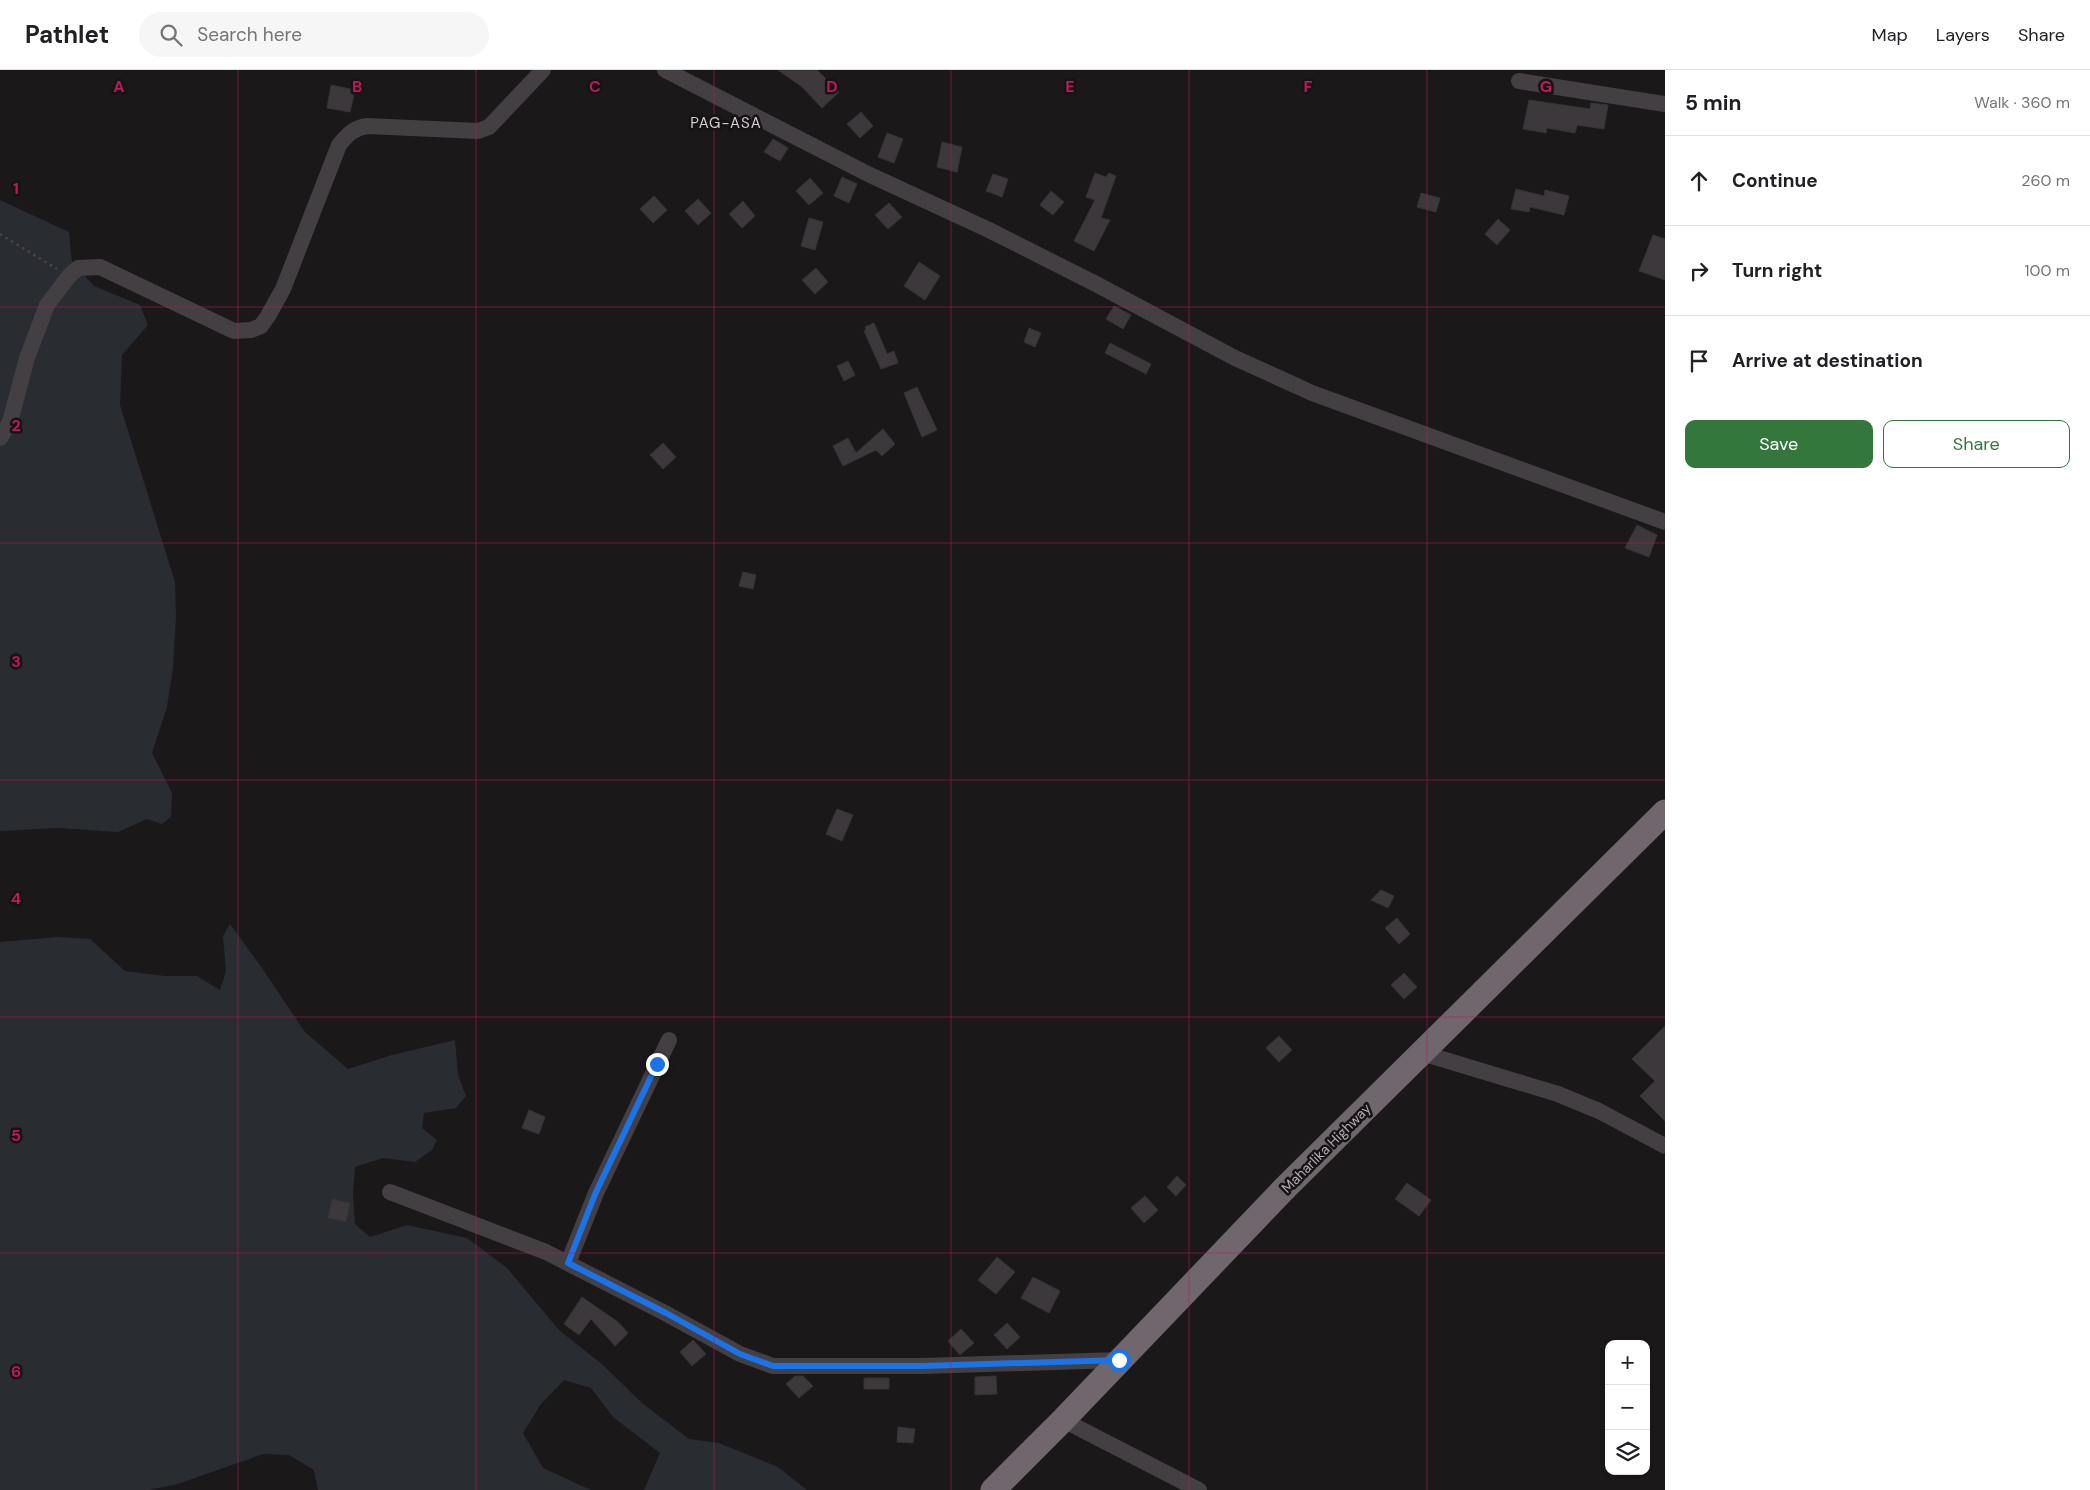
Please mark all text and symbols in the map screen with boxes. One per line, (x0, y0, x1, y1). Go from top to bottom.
search box (139, 12, 489, 57)
text: Pathlet (25, 19, 109, 50)
icon: search (157, 21, 185, 49)
text: Search here (197, 22, 302, 47)
text: Map (1872, 23, 1908, 47)
text: Layers (1936, 23, 1990, 47)
text: Share (2018, 23, 2065, 47)
text: A (113, 76, 125, 97)
text: B (352, 76, 362, 97)
text: C (589, 76, 601, 97)
text: D (826, 76, 838, 97)
text: E (1065, 76, 1075, 97)
text: F (1304, 76, 1313, 97)
text: G (1540, 76, 1552, 97)
text: 5 min (1685, 89, 1741, 117)
text: Walk · 360 m (1974, 92, 2070, 113)
district label: PAG-ASA (690, 113, 762, 133)
icon: ahead (1685, 167, 1713, 195)
text: Continue (1732, 168, 1818, 193)
text: 260 m (2021, 170, 2070, 191)
text: 1 (13, 178, 19, 199)
icon: right (1685, 257, 1713, 285)
text: Turn right (1732, 258, 1822, 283)
text: 100 m (2025, 260, 2070, 281)
icon: arrive (1685, 347, 1713, 375)
text: Arrive at destination (1732, 348, 1923, 373)
text: 2 (11, 415, 21, 436)
button: Save (1685, 420, 1873, 468)
button: Share (1883, 420, 2070, 468)
text: 3 (11, 651, 21, 672)
text: 4 (11, 888, 21, 909)
route end (646, 1053, 669, 1076)
street label: Maharlika Highway (1277, 1099, 1375, 1197)
text: 5 (11, 1125, 21, 1146)
map controls (1605, 1340, 1650, 1475)
button: + (1605, 1340, 1650, 1385)
route start (1108, 1349, 1131, 1372)
text: 6 (11, 1361, 21, 1382)
button: − (1605, 1385, 1650, 1430)
button: layers (1605, 1430, 1650, 1475)

